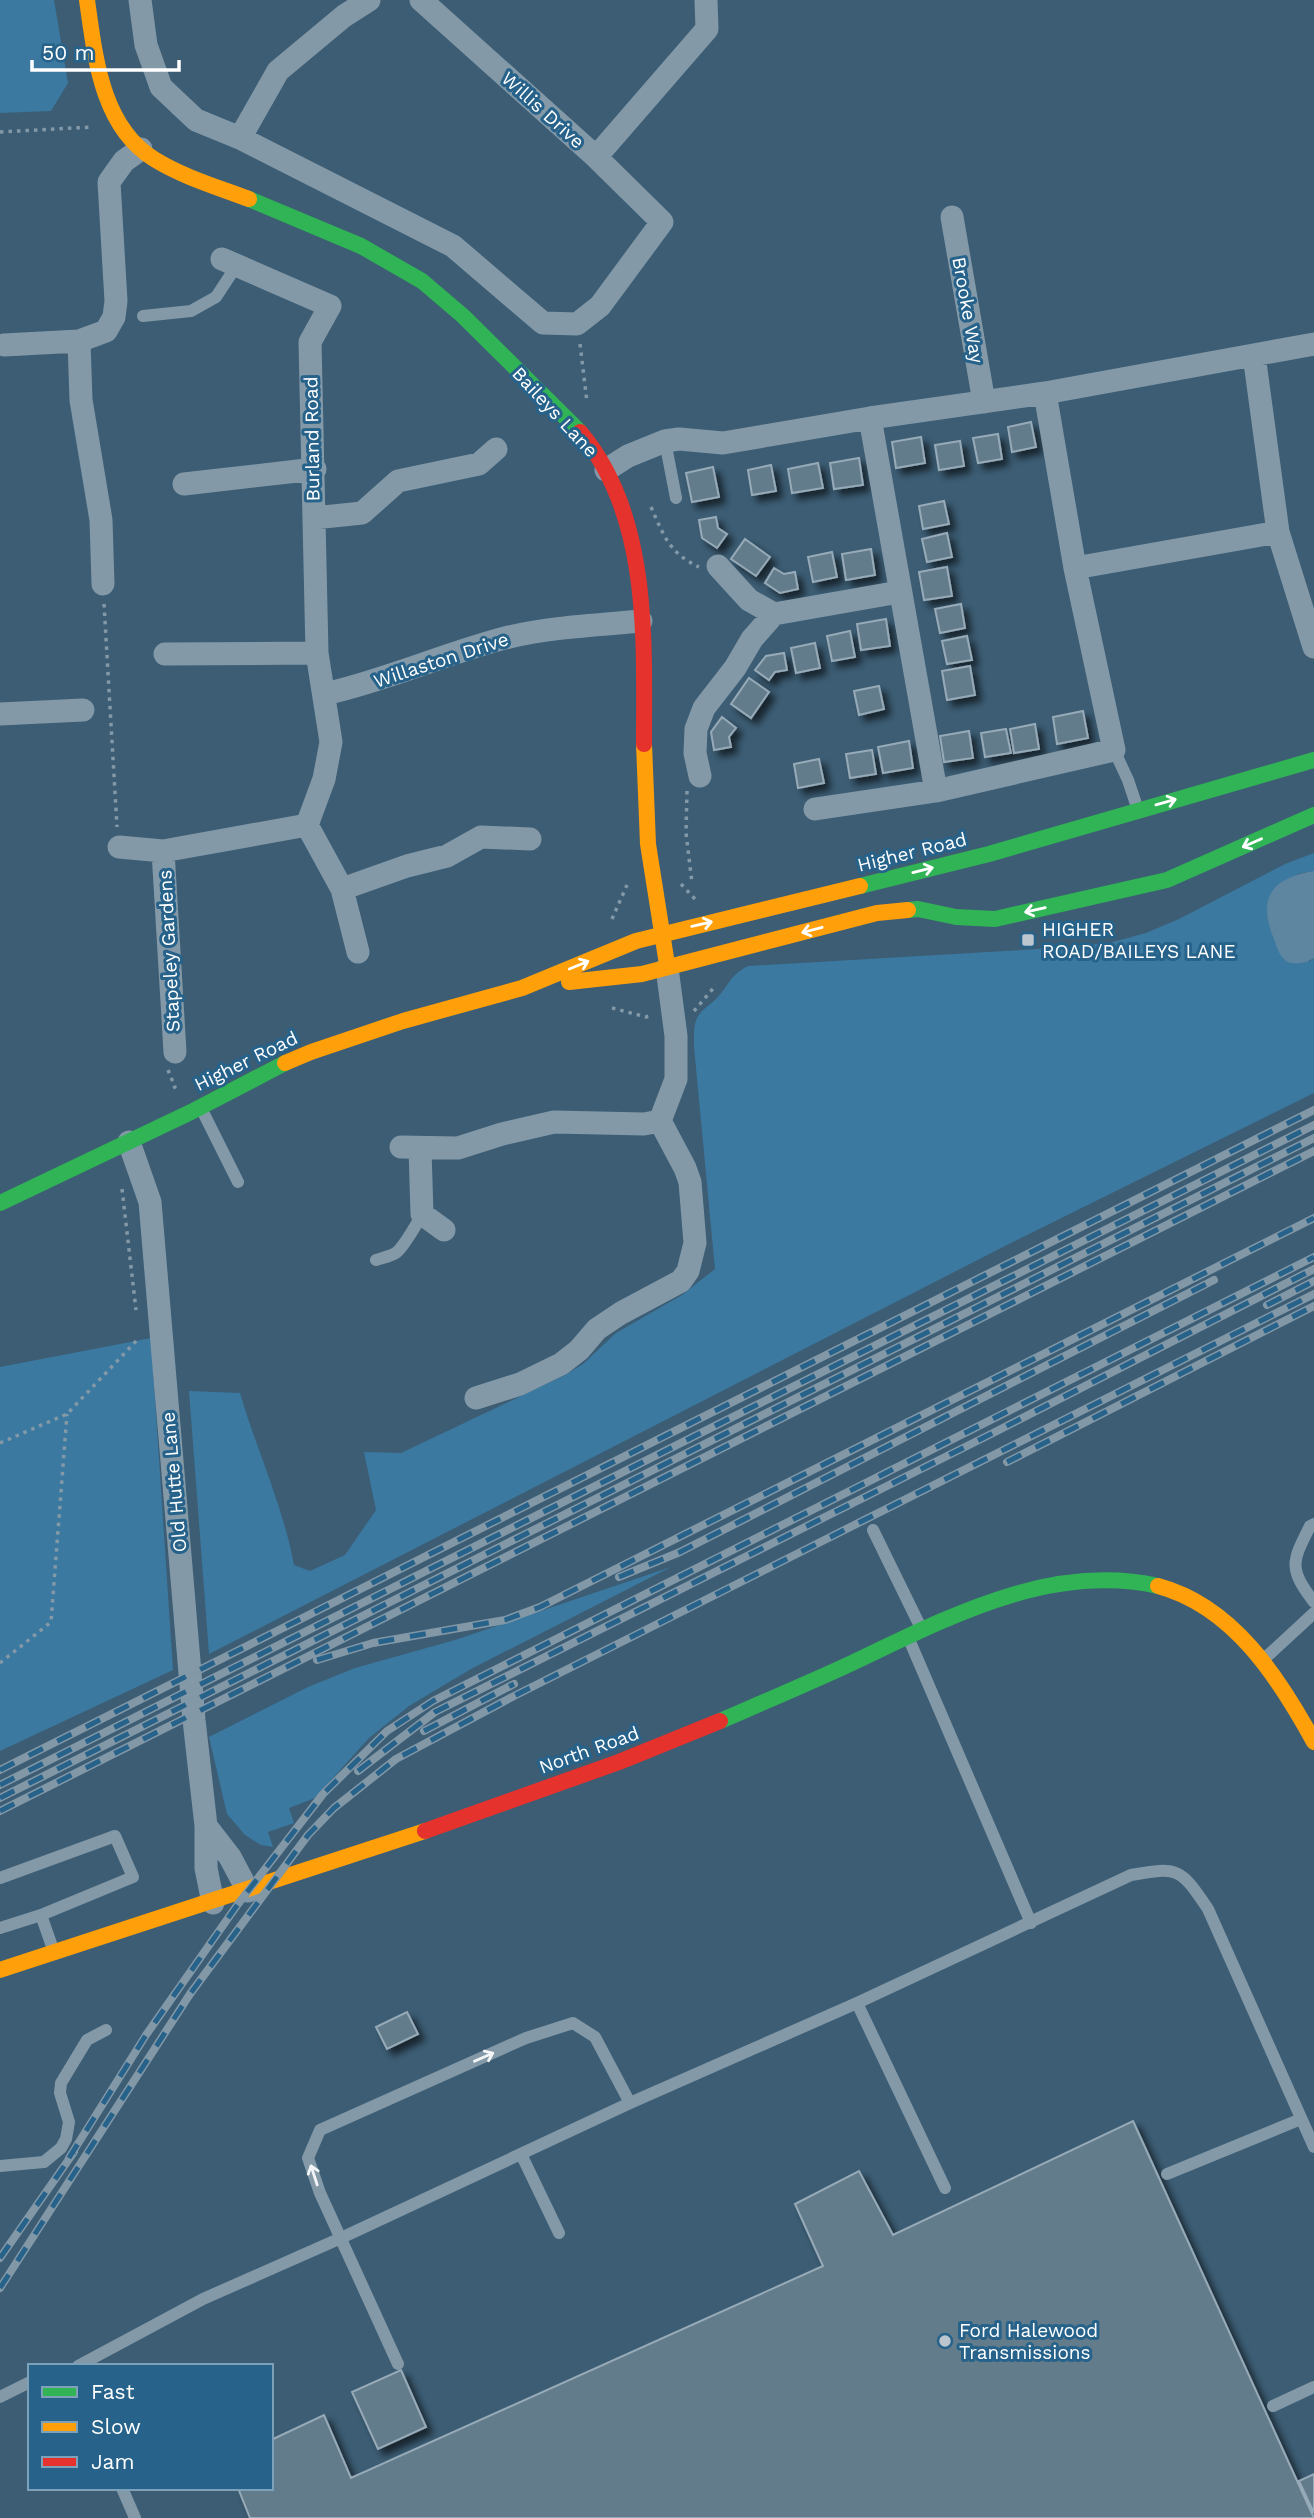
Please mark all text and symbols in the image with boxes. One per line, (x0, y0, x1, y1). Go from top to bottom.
scale bar (32, 28, 178, 72)
text: 50 m (42, 40, 94, 65)
street label: Willis Drive (497, 67, 589, 153)
street label: Brooke Way (947, 255, 989, 365)
street label: Baileys Lane (507, 362, 603, 462)
street label: Burland Road (299, 376, 325, 502)
street label: Willaston Drive (371, 627, 511, 693)
one-way arrow (1154, 795, 1176, 808)
street label: Higher Road (855, 827, 969, 877)
one-way arrow (1241, 837, 1263, 850)
one-way arrow (911, 863, 934, 876)
street label: Stapeley Gardens (153, 869, 185, 1033)
one-way arrow (1024, 903, 1047, 917)
one-way arrow (690, 917, 713, 931)
place label: HIGHER ROAD/BAILEYS LANE (1042, 918, 1236, 963)
one-way arrow (801, 925, 823, 938)
marker: HIGHER ROAD/BAILEYS LANE (1020, 932, 1036, 948)
one-way arrow (568, 957, 589, 970)
street label: Higher Road (191, 1026, 301, 1096)
street label: Old Hutte Lane (156, 1411, 192, 1553)
street label: North Road (536, 1721, 642, 1779)
one-way arrow (473, 2050, 494, 2063)
one-way arrow (307, 2165, 319, 2187)
place label: Ford Halewood Transmissions (959, 2319, 1098, 2364)
marker: Ford Halewood Transmissions (937, 2333, 953, 2349)
legend (28, 2364, 273, 2490)
text: Fast (91, 2379, 135, 2404)
text: Slow (91, 2414, 141, 2439)
text: Jam (91, 2449, 134, 2474)

